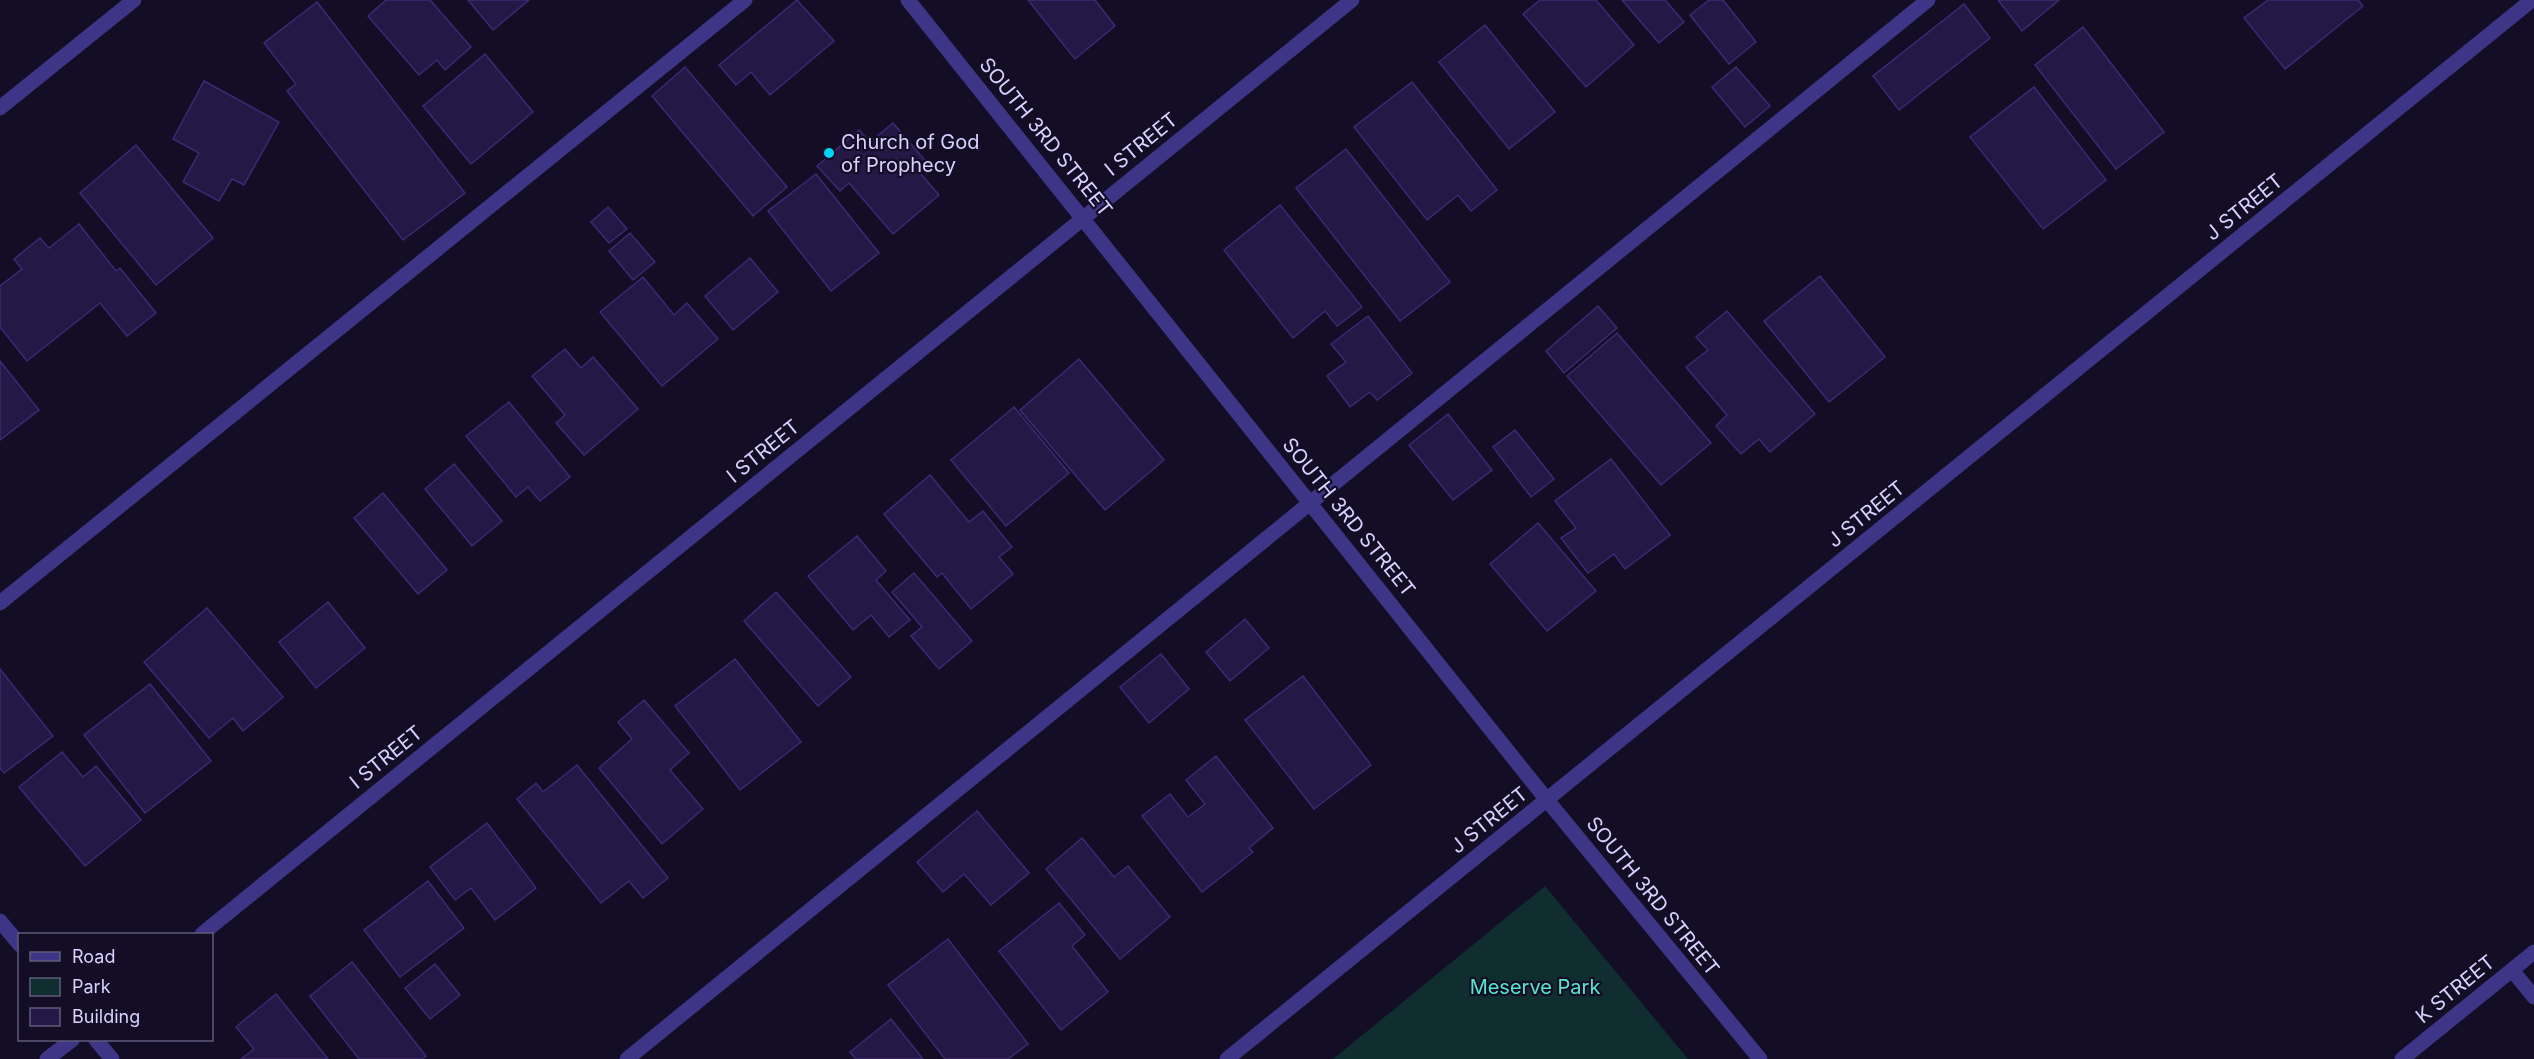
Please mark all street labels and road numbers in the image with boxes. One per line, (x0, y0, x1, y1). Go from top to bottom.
street label: SOUTH 3RD STREET (975, 53, 1117, 221)
street label: I STREET (1100, 107, 1182, 181)
street label: J STREET (2200, 169, 2288, 245)
street label: I STREET (722, 414, 804, 488)
street label: SOUTH 3RD STREET (1278, 433, 1420, 601)
street label: J STREET (1822, 476, 1910, 552)
street label: I STREET (345, 720, 427, 794)
street label: J STREET (1445, 782, 1533, 858)
street label: SOUTH 3RD STREET (1582, 812, 1724, 980)
street label: K STREET (2411, 950, 2499, 1028)

